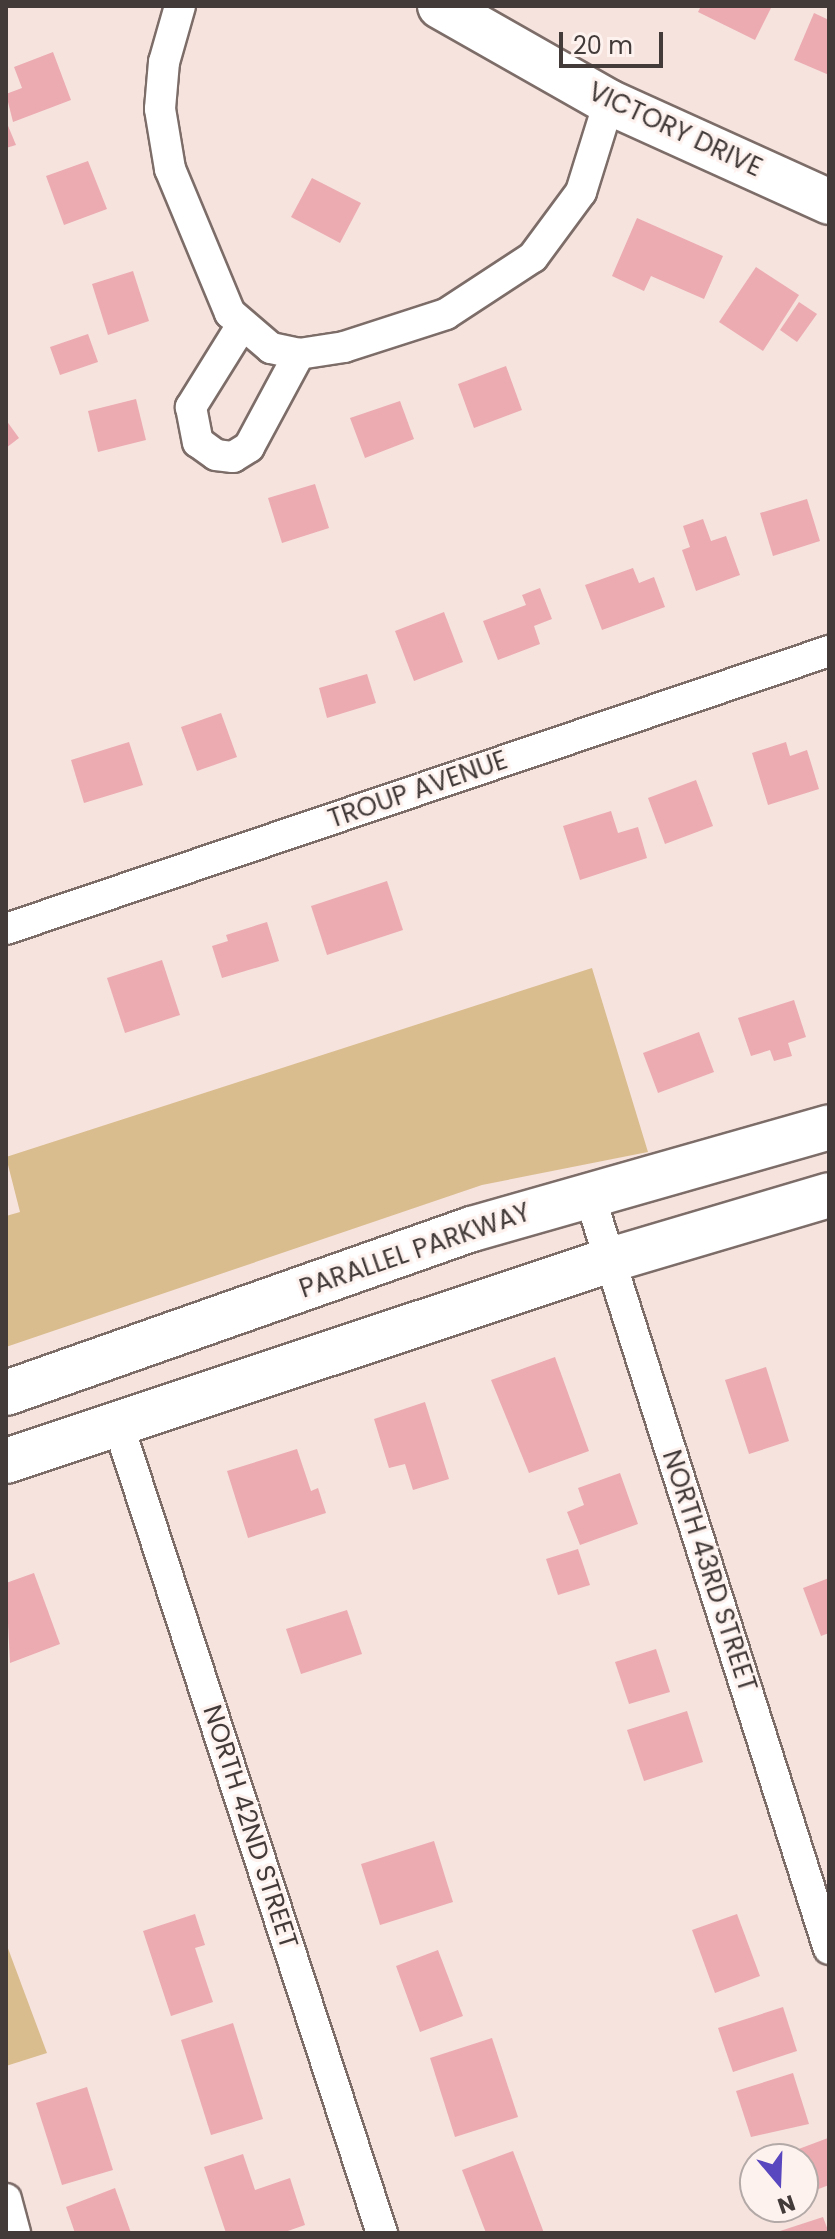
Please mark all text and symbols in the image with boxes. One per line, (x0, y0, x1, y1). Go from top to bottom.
scale bar (563, 16, 667, 66)
text: 20 m (573, 29, 633, 62)
street label: VICTORY DRIVE (583, 76, 767, 184)
street label: TROUP AVENUE (324, 745, 512, 835)
street label: PARALLEL PARKWAY (296, 1197, 534, 1305)
street label: NORTH 43RD STREET (655, 1446, 763, 1696)
street label: NORTH 42ND STREET (196, 1701, 304, 1953)
north arrow (739, 2143, 819, 2223)
text: N (773, 2187, 799, 2222)

